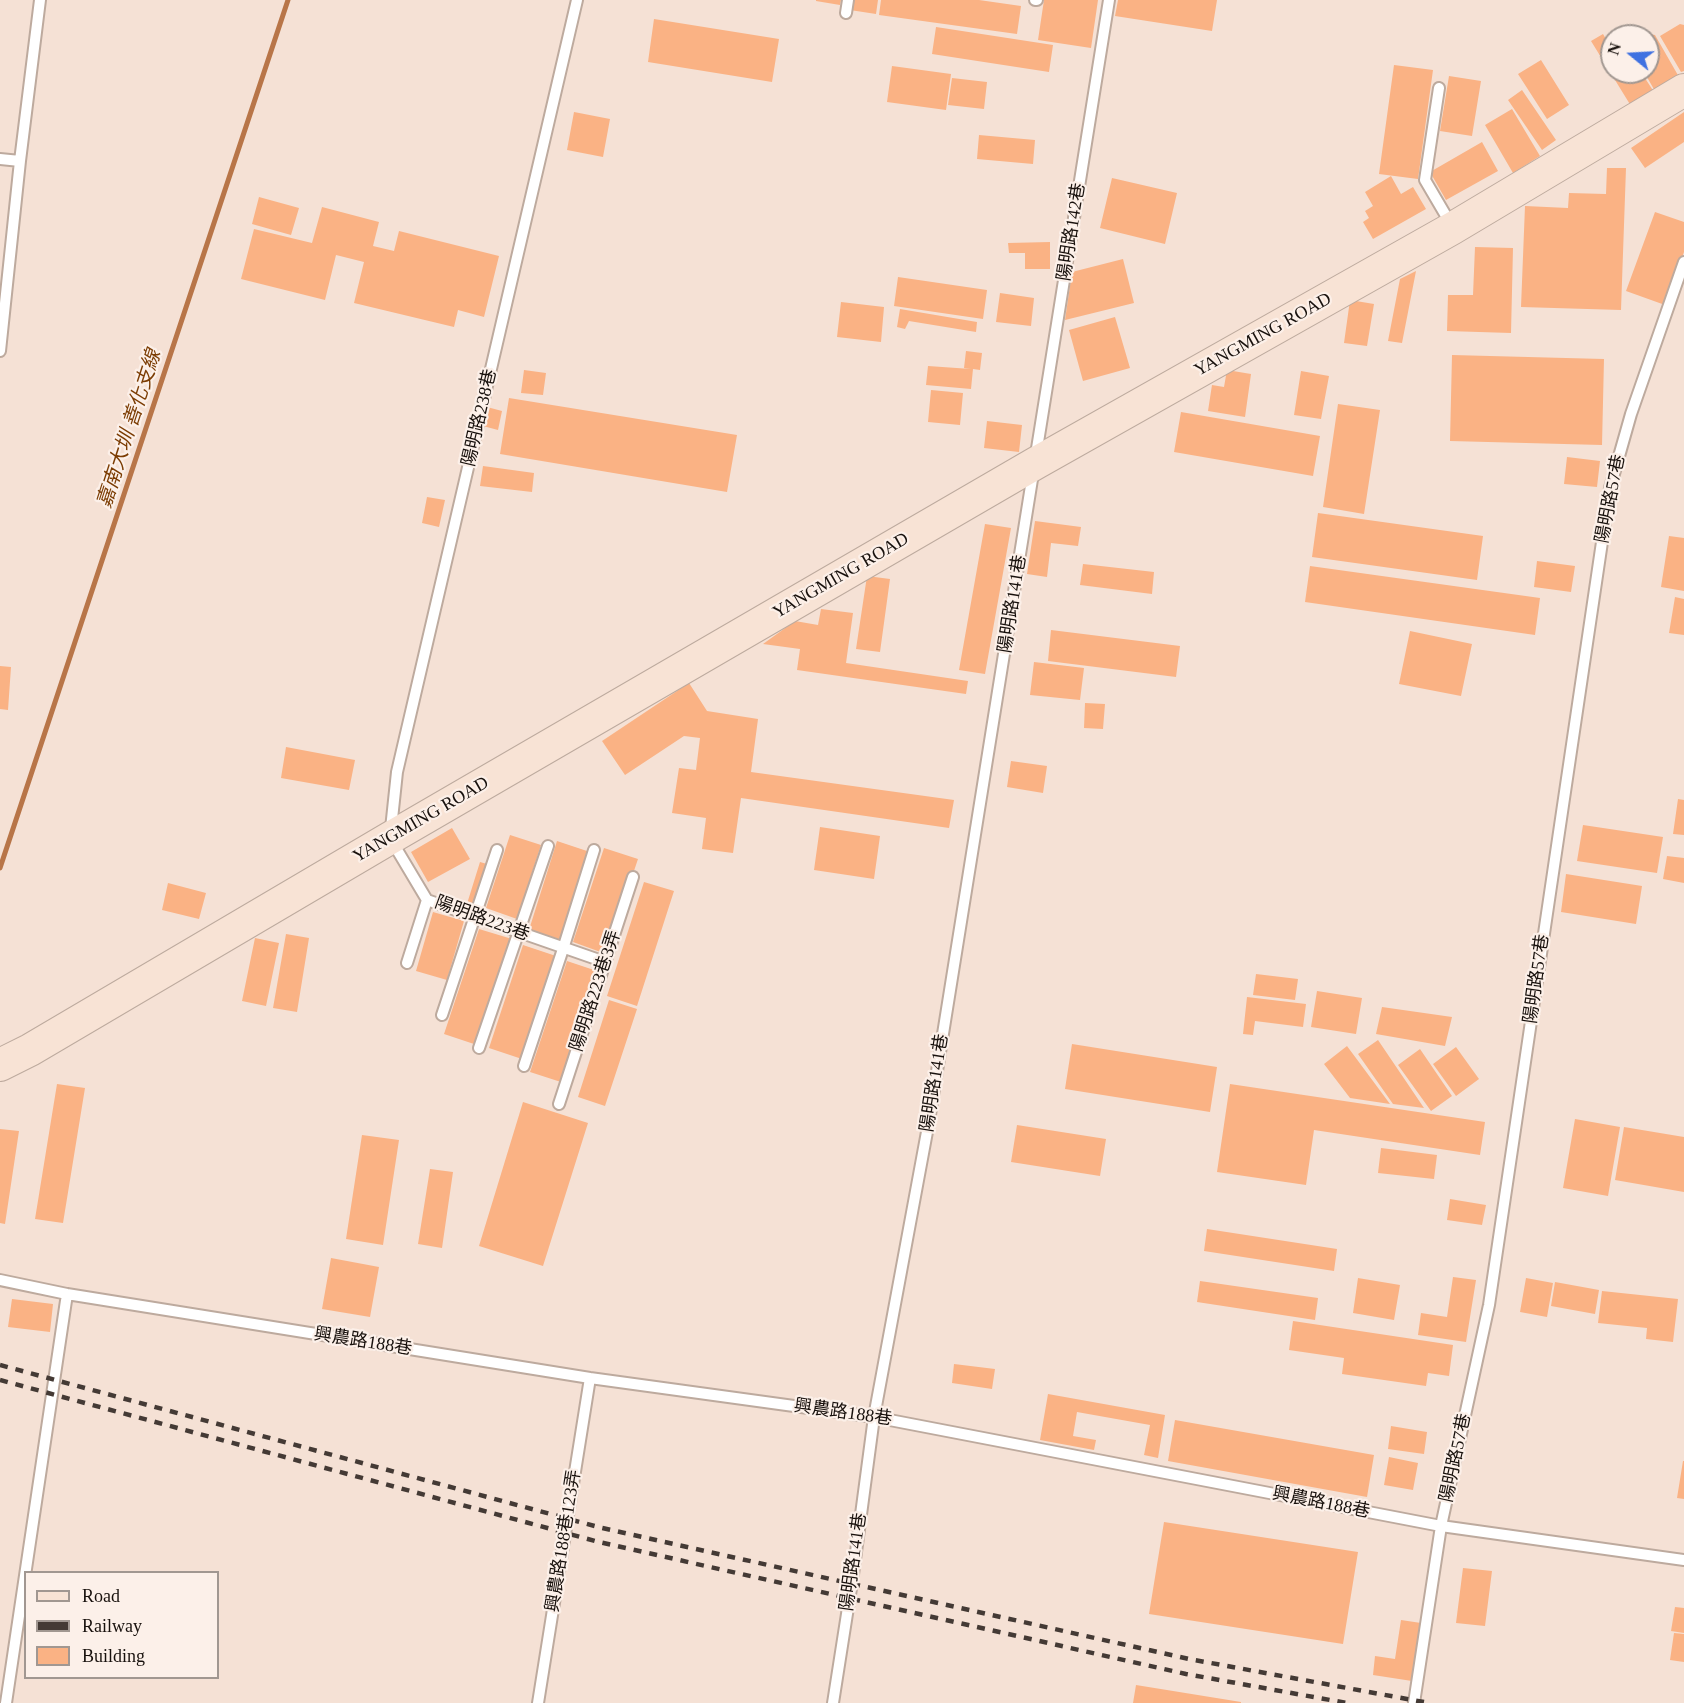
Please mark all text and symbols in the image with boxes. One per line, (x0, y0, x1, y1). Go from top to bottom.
north arrow (1600, 24, 1660, 84)
text: N (1604, 41, 1624, 57)
street label: 陽明路142巷 (1054, 181, 1090, 283)
street label: YANGMING ROAD (1191, 288, 1335, 382)
water label: 嘉南大圳 善化支線 (93, 347, 167, 511)
street label: 陽明路238巷 (458, 367, 502, 469)
street label: 陽明路57巷 (1592, 453, 1630, 545)
street label: YANGMING ROAD (769, 528, 913, 624)
street label: 陽明路141巷 (995, 553, 1031, 655)
street label: YANGMING ROAD (349, 772, 493, 868)
street label: 陽明路223巷 (432, 892, 532, 946)
street label: 陽明路223巷3弄 (566, 928, 626, 1054)
street label: 陽明路57巷 (1520, 933, 1554, 1025)
street label: 陽明路141巷 (917, 1032, 953, 1134)
street label: 興農路188巷 (312, 1324, 414, 1360)
street label: 興農路188巷 (792, 1395, 894, 1431)
street label: 陽明路57巷 (1436, 1412, 1476, 1504)
street label: 興農路188巷123弄 (542, 1468, 586, 1614)
street label: 興農路188巷 (1270, 1483, 1372, 1523)
street label: 陽明路141巷 (836, 1511, 872, 1613)
legend (24, 1571, 219, 1679)
text: Road (82, 1586, 120, 1606)
text: Railway (82, 1616, 142, 1636)
text: Building (82, 1646, 145, 1666)

